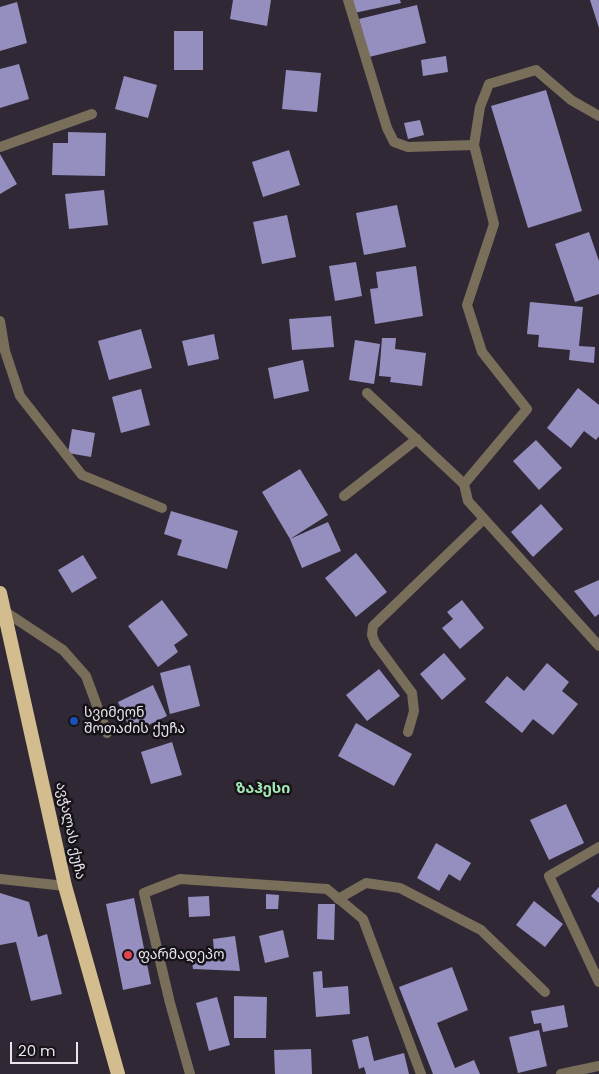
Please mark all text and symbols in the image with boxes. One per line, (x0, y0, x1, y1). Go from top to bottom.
place label: სვიმეონ შოთაძის ქუჩა (84, 705, 185, 738)
marker: სვიმეონ შოთაძის ქუჩა (68, 715, 80, 727)
district label: ზაჰესი (236, 780, 290, 798)
street label: ავჭალას ქუჩა (51, 781, 89, 881)
place label: ფარმადეპო (138, 947, 224, 963)
marker: ფარმადეპო (122, 949, 134, 961)
scale bar (12, 1032, 80, 1064)
text: 20 m (18, 1040, 56, 1061)

